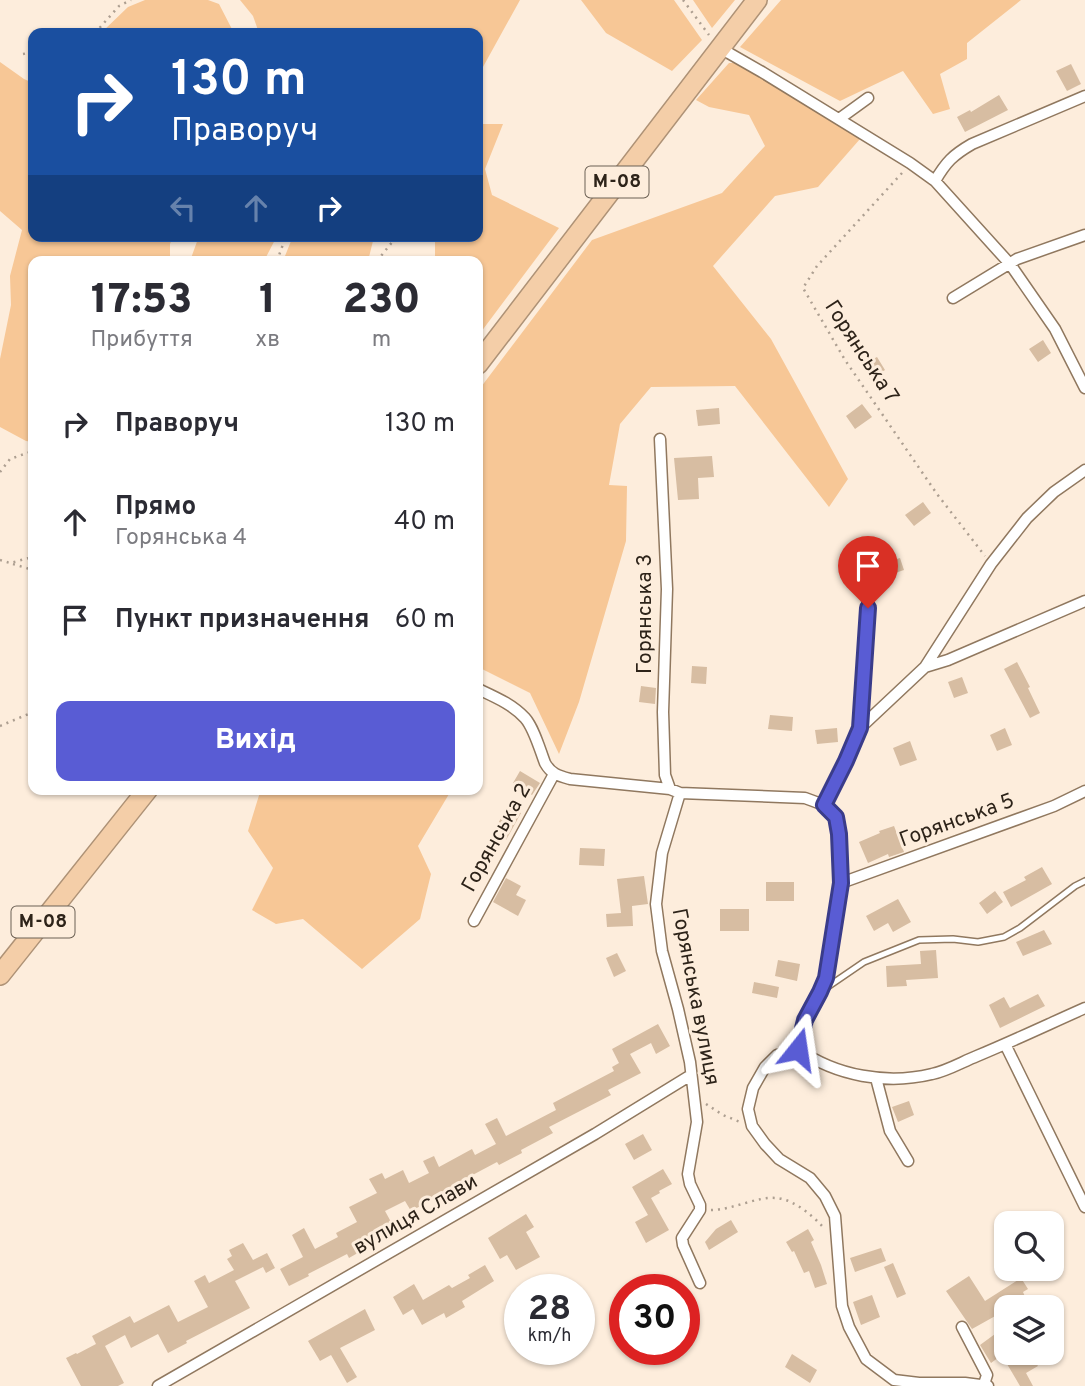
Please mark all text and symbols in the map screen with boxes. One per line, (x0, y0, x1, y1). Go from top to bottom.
text: 130 m (171, 51, 307, 113)
icon: right (56, 56, 147, 147)
text: Праворуч (171, 112, 318, 152)
road number: М-08 (586, 166, 648, 198)
icon: left (164, 189, 202, 227)
icon: ahead (237, 189, 275, 227)
icon: right (310, 189, 348, 227)
text: 17:53 (91, 275, 192, 328)
text: 1 (259, 275, 276, 328)
text: 230 (343, 275, 420, 328)
street label: Горянська 7 (818, 295, 904, 409)
text: Прибуття (90, 326, 193, 355)
text: хв (255, 326, 280, 355)
text: m (372, 326, 391, 355)
icon: right (56, 405, 94, 443)
text: Праворуч (115, 408, 239, 441)
text: 130 m (385, 408, 455, 441)
text: Прямо (115, 491, 196, 524)
icon: ahead (56, 503, 94, 541)
text: 40 m (394, 506, 455, 539)
text: Горянська 4 (115, 524, 247, 553)
pin (838, 536, 898, 608)
icon: arrive (849, 547, 887, 585)
street label: Горянська 3 (632, 554, 659, 674)
icon: arrive (56, 601, 94, 639)
text: Пункт призначення (115, 604, 369, 637)
text: 60 m (395, 604, 455, 637)
button: Вихід (56, 701, 455, 781)
street label: Горянська 2 (456, 779, 538, 897)
street label: Горянська 5 (896, 788, 1018, 854)
road number: М-08 (12, 906, 74, 938)
street label: Горянська вулиця (665, 906, 725, 1088)
position arrow (761, 1012, 835, 1086)
street label: вулиця Слави (349, 1169, 483, 1261)
map controls (994, 1211, 1064, 1365)
button: search (994, 1211, 1064, 1281)
speed limit sign: 30 (609, 1274, 700, 1365)
text: 28 (528, 1288, 571, 1332)
button: layers (994, 1295, 1064, 1365)
text: km/h (528, 1325, 571, 1348)

